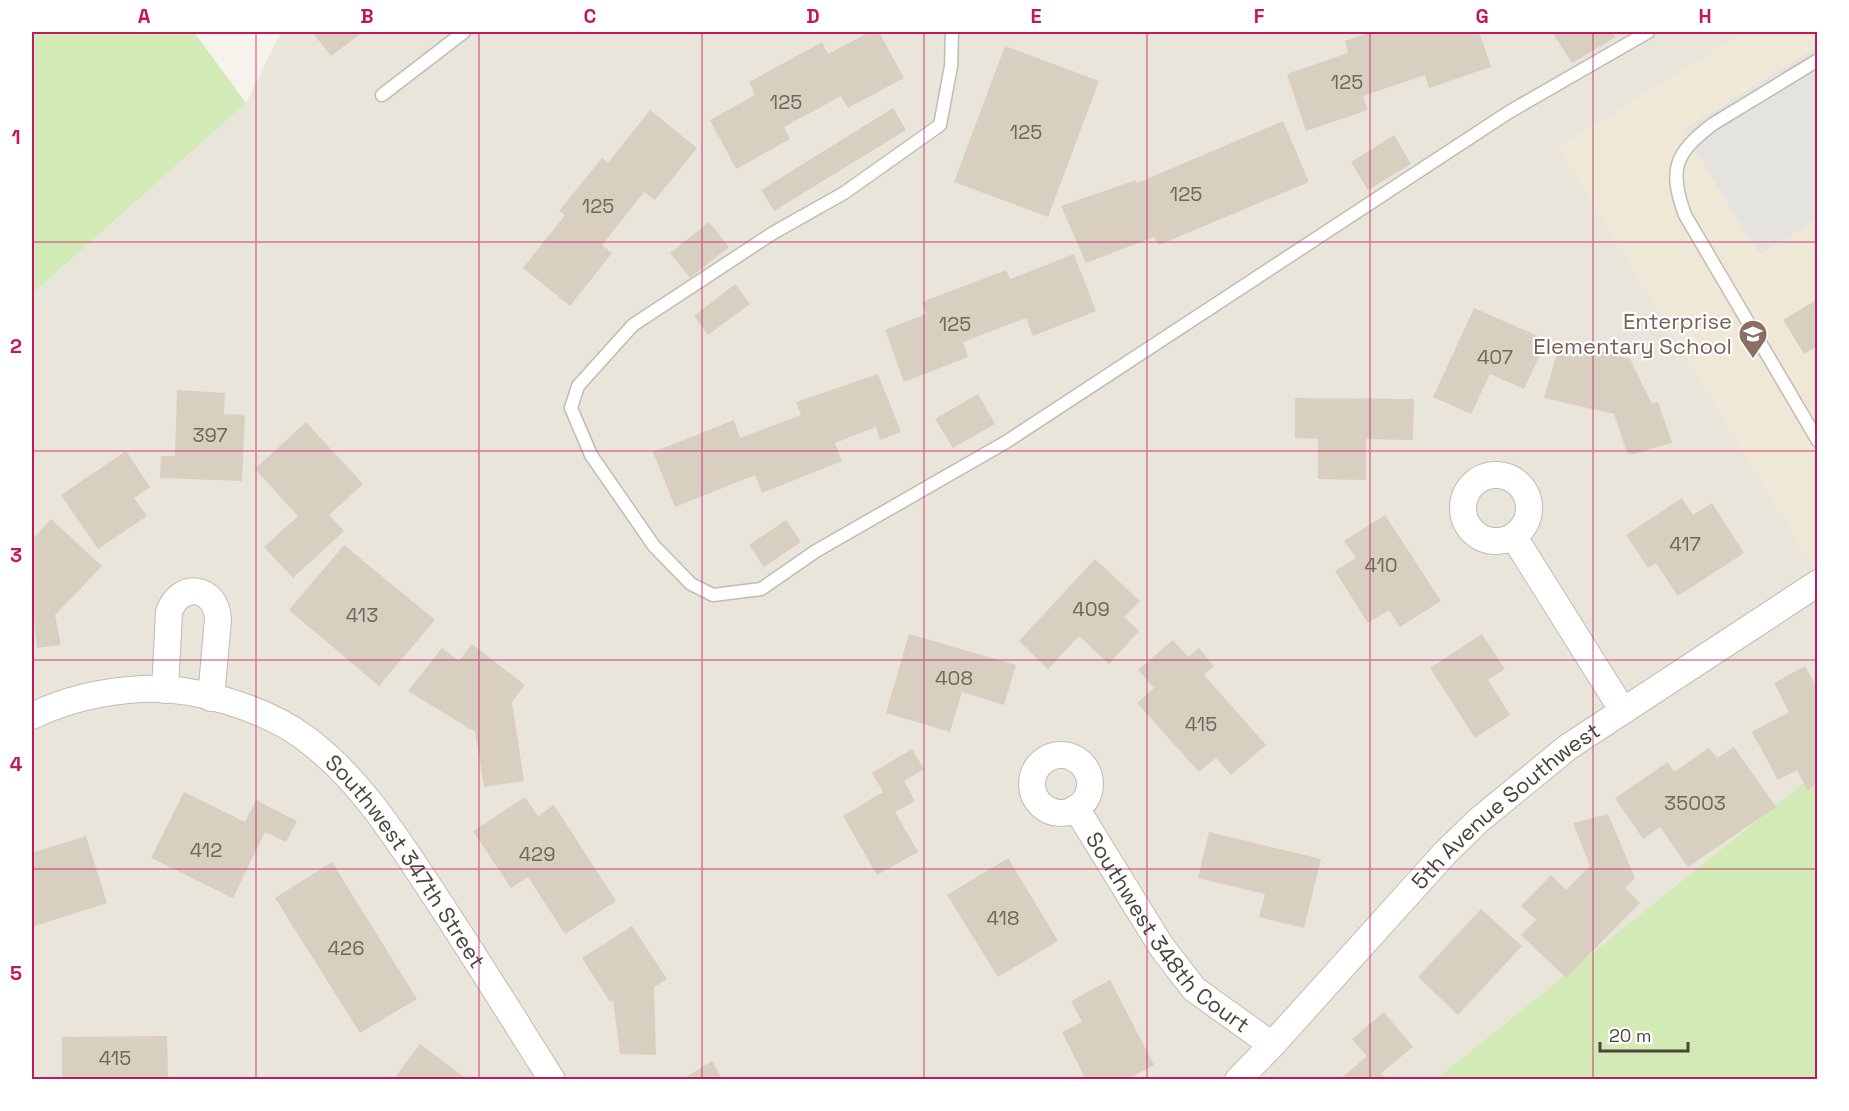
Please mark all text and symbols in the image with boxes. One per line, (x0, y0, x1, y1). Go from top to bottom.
text: A (138, 3, 151, 29)
text: B (360, 3, 374, 29)
text: C (584, 3, 597, 29)
text: D (806, 3, 820, 29)
text: E (1030, 3, 1042, 29)
text: F (1254, 3, 1265, 29)
text: G (1475, 3, 1489, 29)
text: H (1698, 3, 1712, 29)
house number: 125 (1331, 69, 1363, 95)
house number: 125 (770, 89, 802, 115)
house number: 125 (1010, 119, 1042, 145)
text: 1 (11, 124, 21, 150)
house number: 125 (1170, 181, 1202, 207)
house number: 125 (582, 193, 614, 219)
place label: Enterprise Elementary School (1533, 307, 1732, 360)
house number: 125 (939, 311, 971, 337)
school or university icon: Enterprise Elementary School (1737, 318, 1769, 360)
text: 2 (10, 333, 22, 359)
house number: 407 (1477, 344, 1513, 370)
house number: 397 (192, 422, 228, 448)
house number: 417 (1669, 531, 1701, 557)
text: 3 (10, 542, 22, 568)
house number: 410 (1364, 552, 1398, 578)
house number: 409 (1072, 596, 1110, 622)
house number: 413 (346, 602, 378, 628)
house number: 408 (935, 665, 973, 691)
house number: 415 (1185, 711, 1217, 737)
street label: 5th Avenue Southwest (1405, 716, 1605, 895)
street label: Southwest 347th Street (320, 748, 492, 973)
text: 4 (10, 751, 23, 777)
house number: 35003 (1664, 790, 1726, 816)
street label: Southwest 348th Court (1080, 826, 1255, 1039)
house number: 412 (190, 837, 222, 863)
house number: 429 (519, 841, 555, 867)
house number: 418 (987, 905, 1019, 931)
house number: 426 (328, 935, 364, 961)
text: 5 (10, 960, 22, 986)
scale bar (1600, 1015, 1688, 1053)
text: 20 m (1609, 1024, 1652, 1047)
house number: 415 (99, 1045, 131, 1071)

